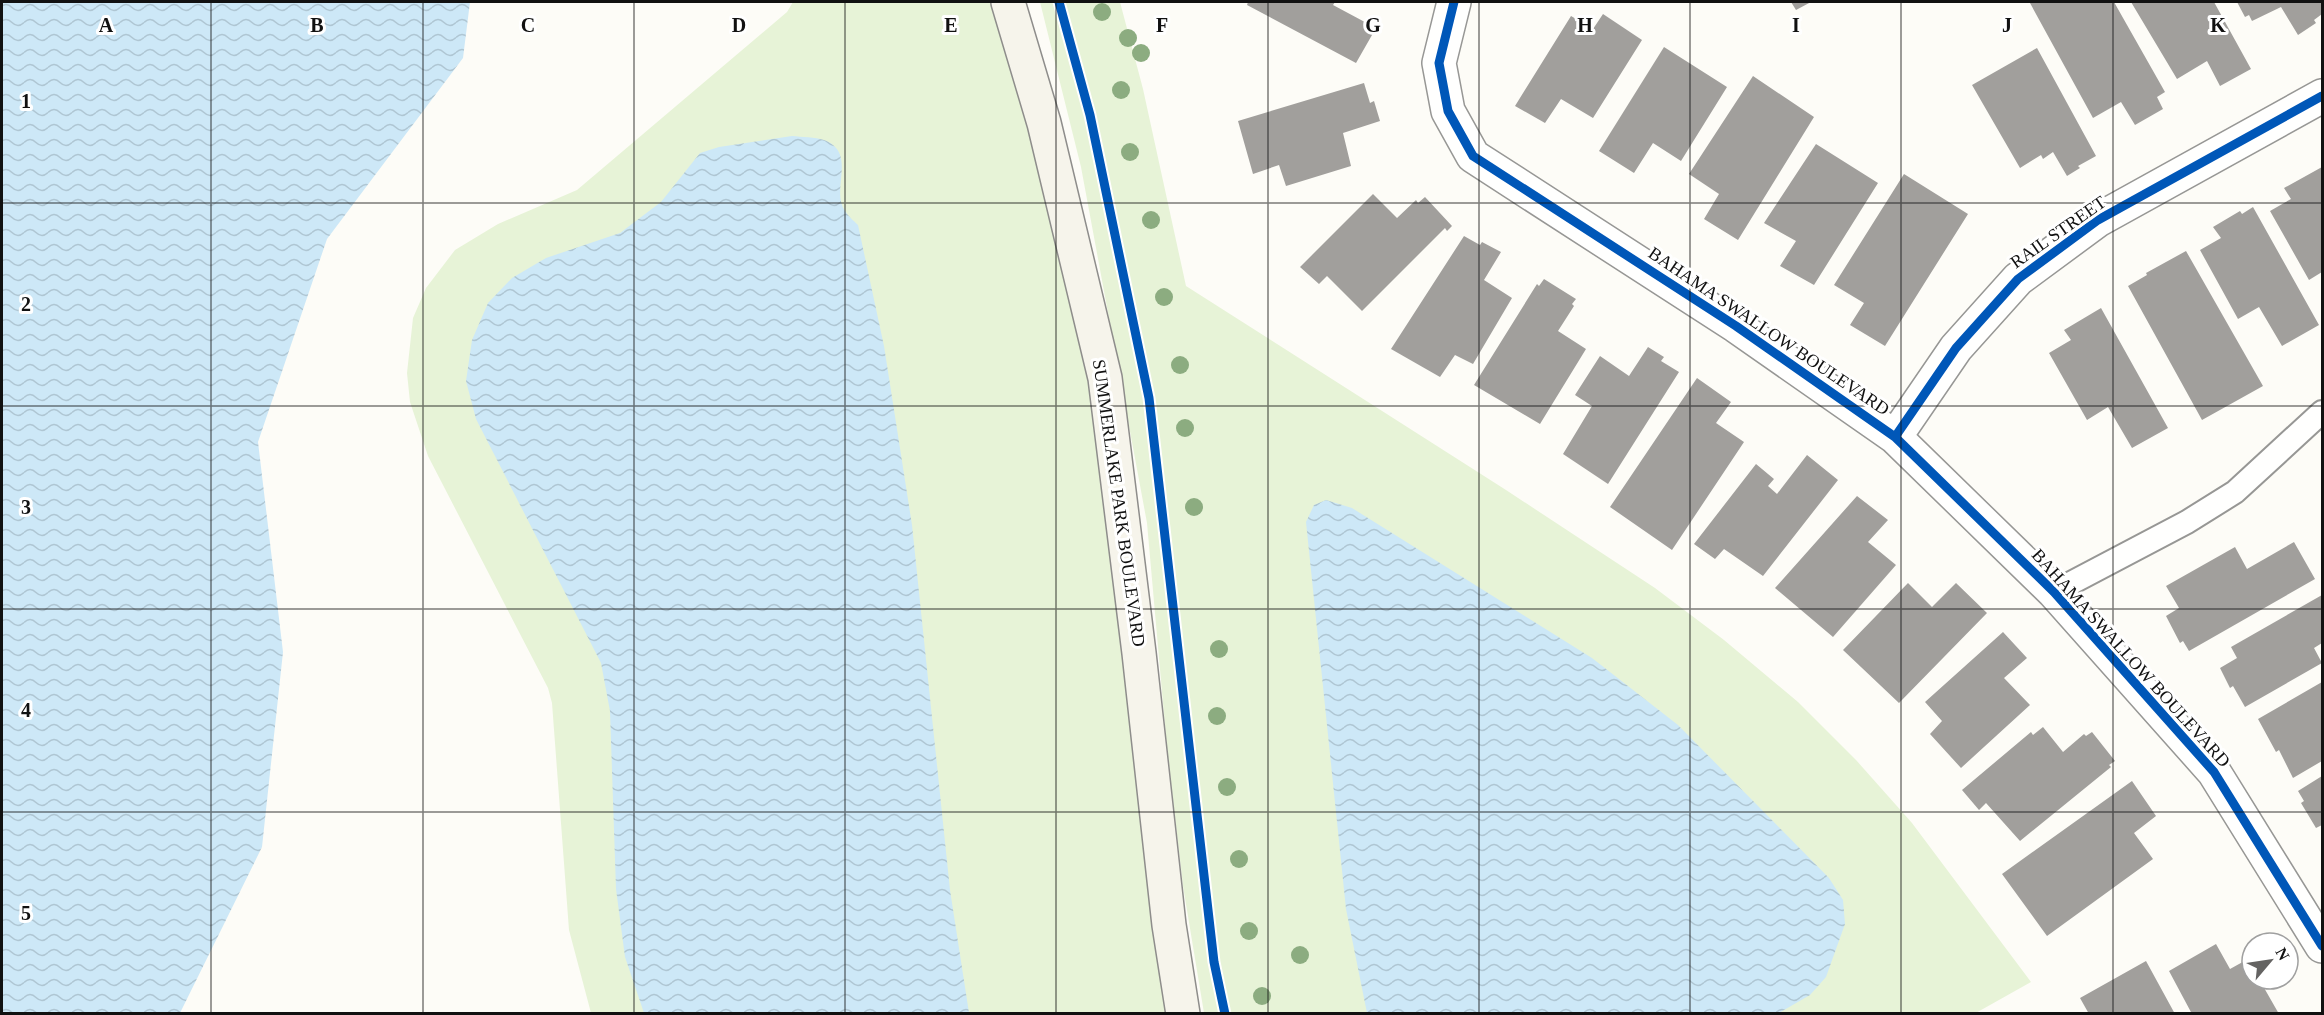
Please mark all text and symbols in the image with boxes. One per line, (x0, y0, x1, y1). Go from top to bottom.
text: A (99, 14, 114, 36)
text: B (310, 14, 324, 36)
text: C (521, 14, 535, 36)
text: D (732, 14, 746, 36)
text: E (944, 14, 958, 36)
text: F (1156, 14, 1168, 36)
text: G (1365, 14, 1381, 36)
text: H (1577, 14, 1593, 36)
text: I (1792, 14, 1800, 36)
text: J (2002, 14, 2012, 36)
text: K (2210, 14, 2226, 36)
text: 1 (21, 90, 31, 112)
street label: RAIL STREET (2006, 192, 2110, 272)
street label: BAHAMA SWALLOW BOULEVARD (1645, 243, 1893, 419)
text: 2 (21, 293, 31, 315)
street label: SUMMERLAKE PARK BOULEVARD (1089, 358, 1149, 648)
text: 3 (21, 496, 31, 518)
street label: BAHAMA SWALLOW BOULEVARD (2028, 545, 2234, 771)
text: 4 (21, 699, 31, 721)
text: 5 (21, 902, 31, 924)
north arrow (2240, 931, 2300, 991)
text: N (2272, 945, 2293, 964)

